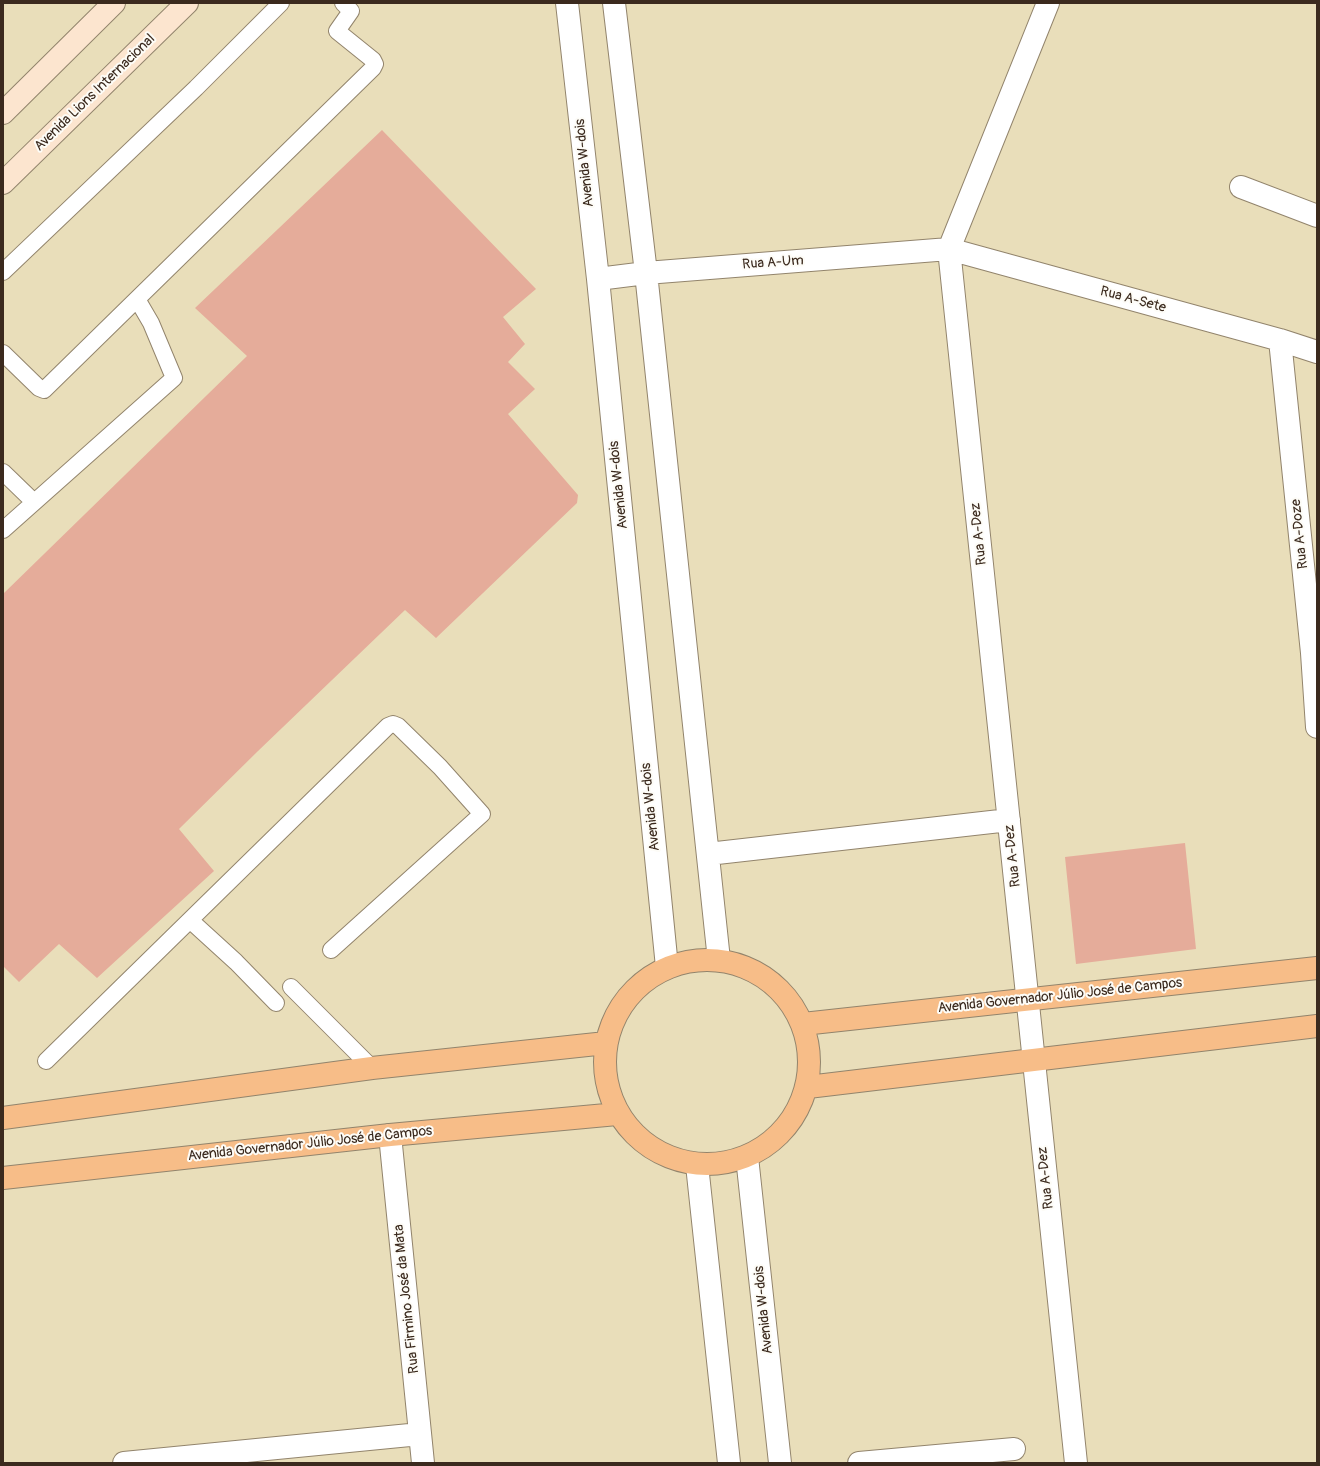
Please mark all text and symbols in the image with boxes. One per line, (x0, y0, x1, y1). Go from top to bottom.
street label: Avenida Lions Internacional (31, 31, 159, 155)
street label: Avenida W-dois (572, 118, 598, 208)
street label: Rua A-Um (742, 252, 804, 274)
street label: Rua A-Sete (1098, 283, 1168, 317)
street label: Avenida W-dois (606, 440, 632, 530)
street label: Rua A-Doze (1288, 498, 1312, 570)
street label: Rua A-Dez (967, 502, 991, 566)
street label: Avenida W-dois (638, 762, 664, 852)
street label: Rua A-Dez (1001, 824, 1025, 888)
street label: Avenida Governador Júlio José de Campos (937, 975, 1183, 1017)
street label: Avenida Governador Júlio José de Campos (187, 1123, 433, 1165)
street label: Rua A-Dez (1034, 1146, 1058, 1210)
street label: Rua Firmino José da Mata (391, 1224, 423, 1374)
street label: Avenida W-dois (751, 1265, 777, 1355)

